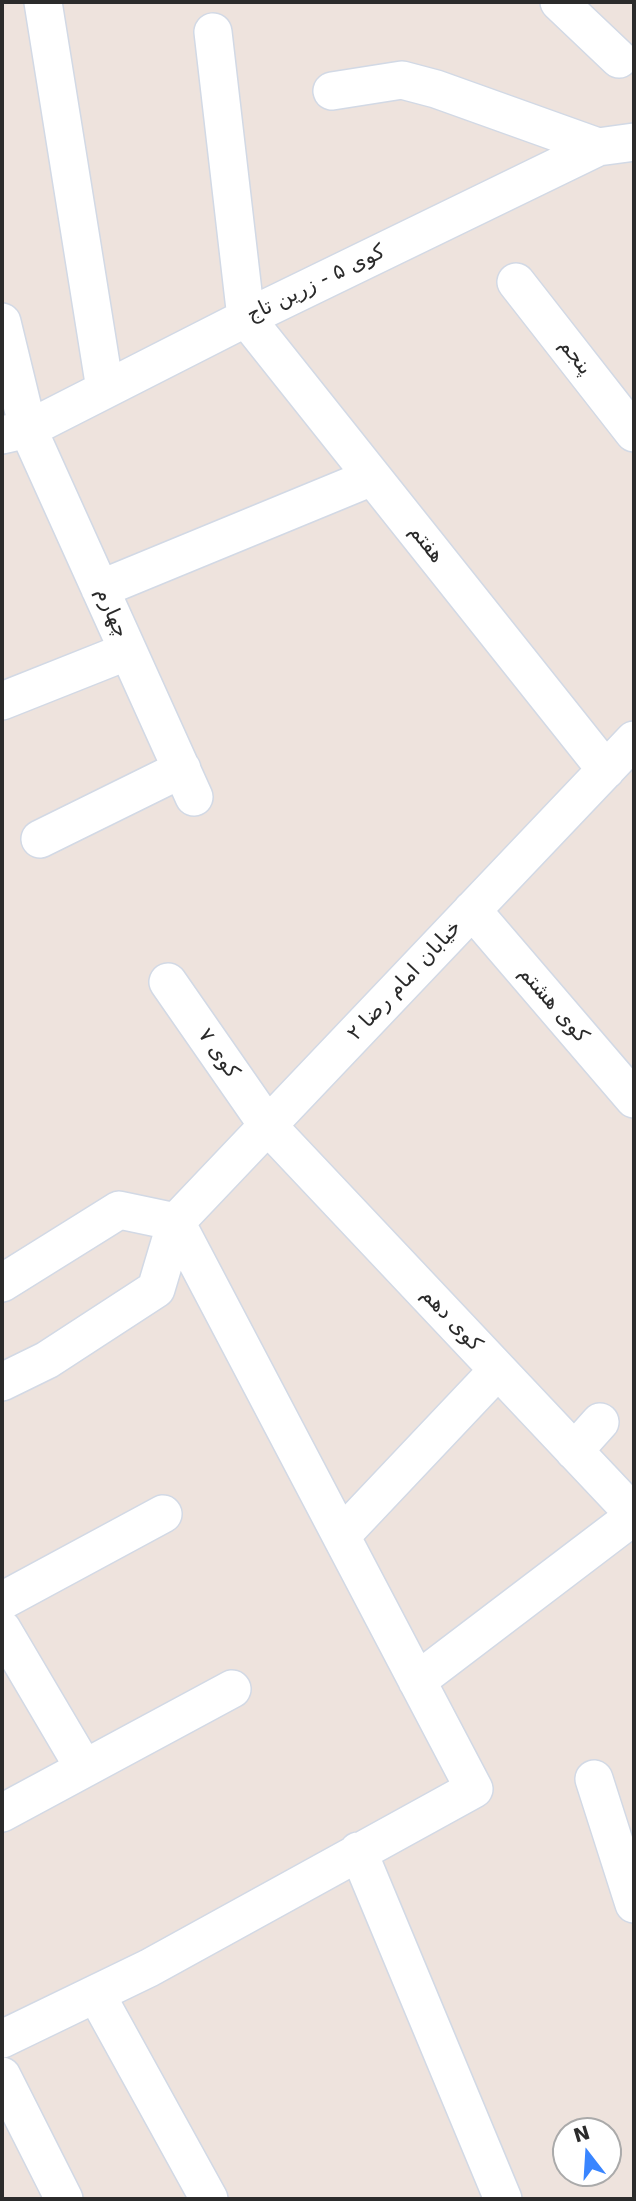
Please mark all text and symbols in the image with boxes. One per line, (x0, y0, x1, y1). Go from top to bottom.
street label: کوی ۵ - زرین تاج (243, 240, 389, 328)
street label: پنجم (553, 334, 597, 380)
street label: هفتم (403, 520, 449, 568)
street label: چهارم (89, 584, 133, 642)
street label: خیابان امام رضا ۲ (343, 916, 467, 1046)
street label: کوی هشتم (513, 961, 593, 1049)
street label: کوی ۷ (192, 1024, 244, 1084)
street label: کوی دهم (415, 1283, 487, 1357)
north arrow (552, 2117, 622, 2187)
text: N (571, 2121, 592, 2147)

